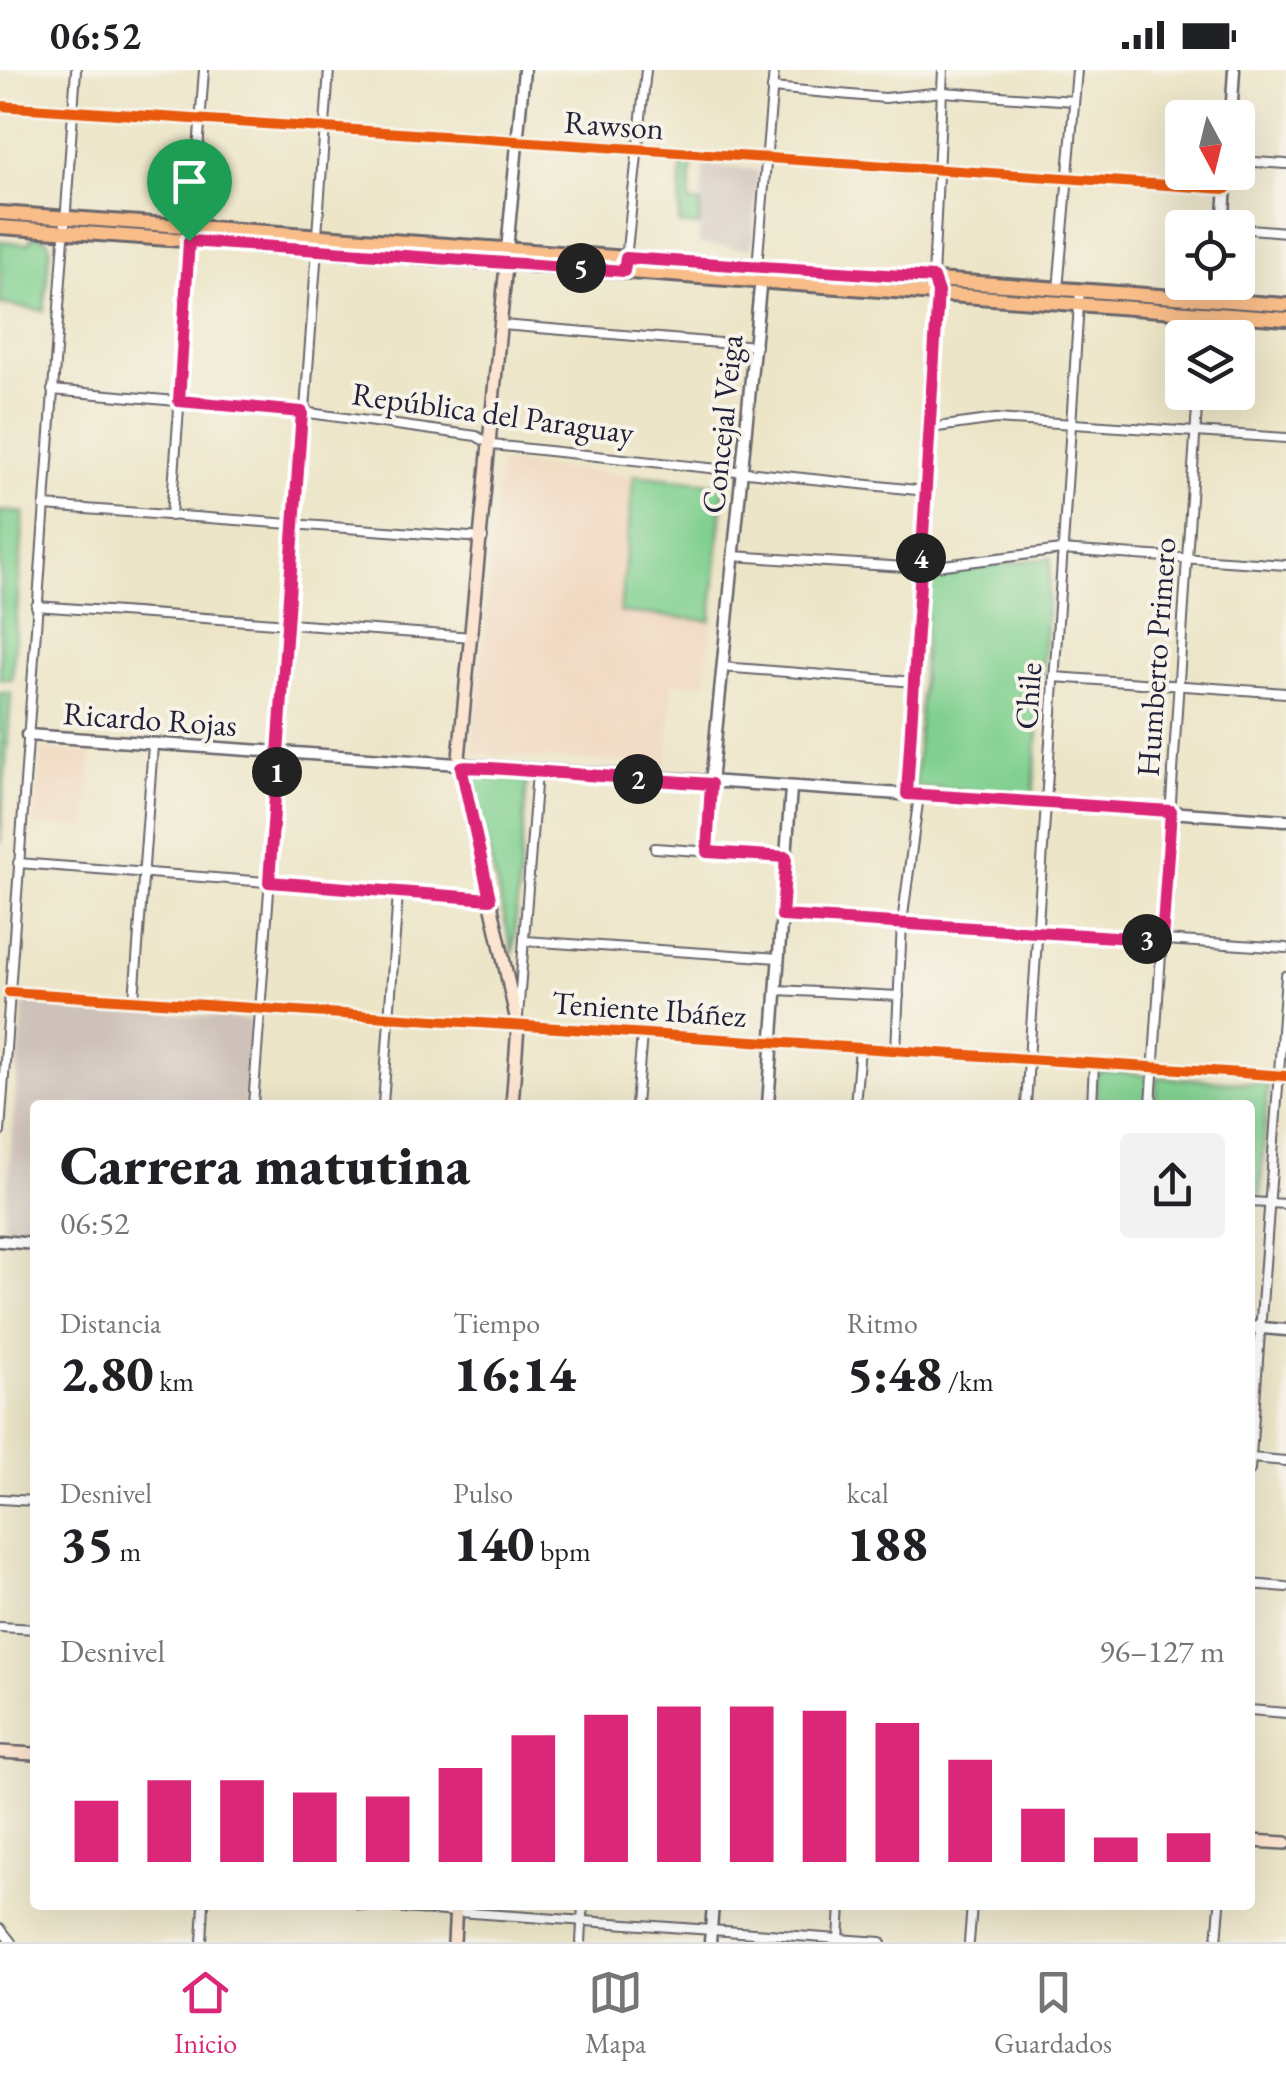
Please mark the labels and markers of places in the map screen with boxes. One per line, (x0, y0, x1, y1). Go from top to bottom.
pin (147, 139, 232, 242)
pin: 5 (556, 243, 606, 293)
pin: 4 (896, 533, 946, 583)
pin: 1 (252, 747, 302, 797)
pin: 2 (613, 754, 663, 804)
pin: 3 (1122, 914, 1172, 964)

